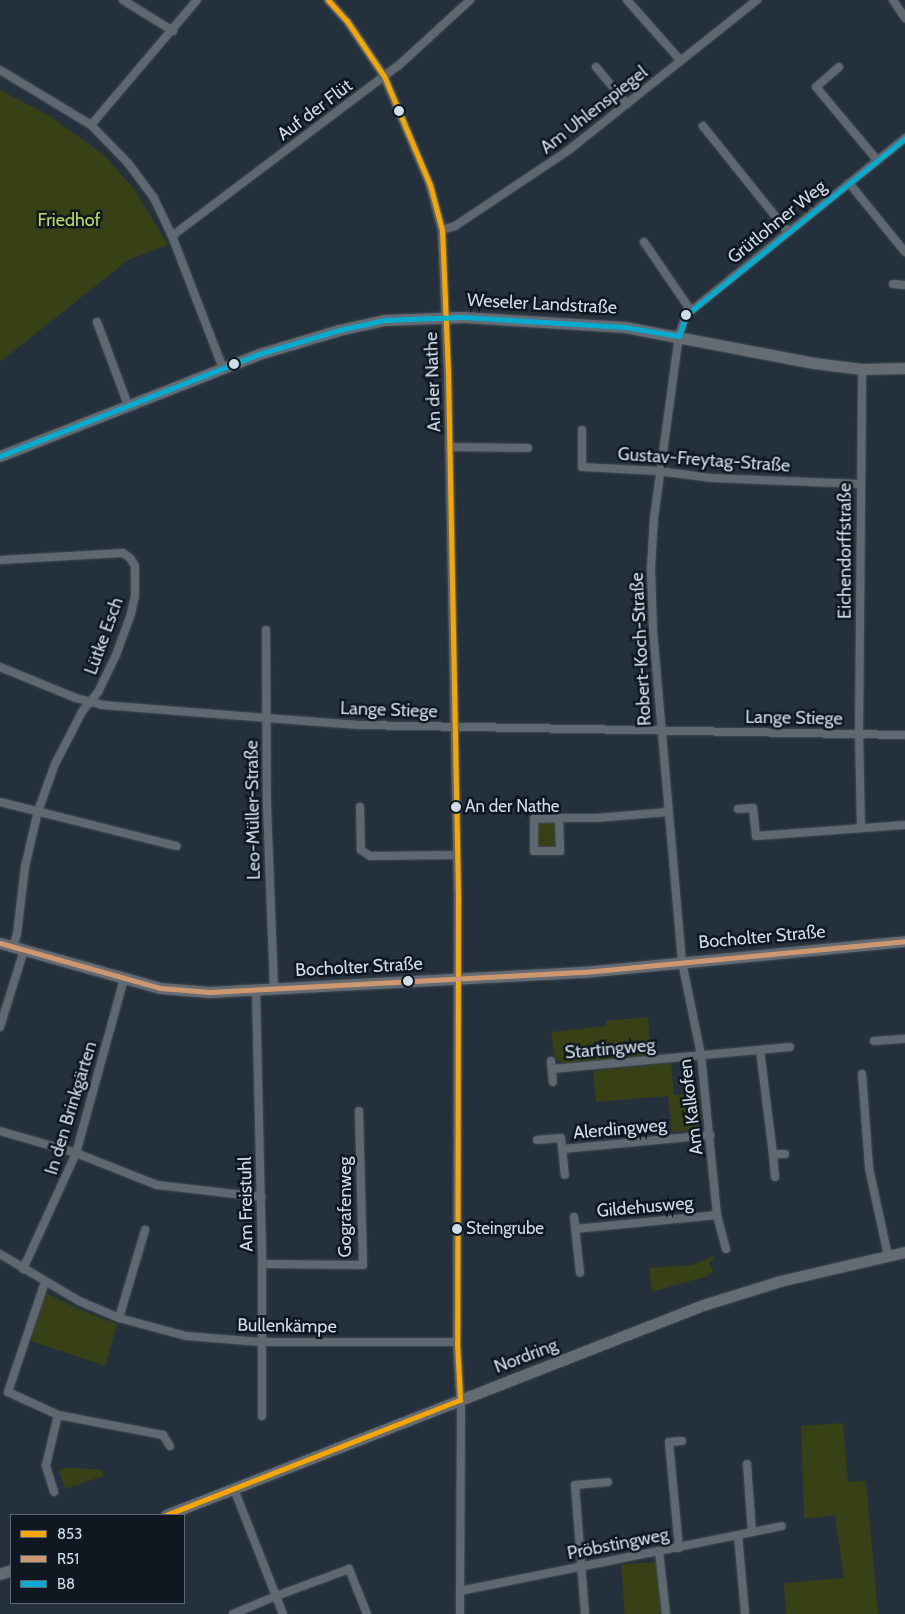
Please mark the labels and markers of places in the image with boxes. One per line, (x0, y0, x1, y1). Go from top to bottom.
unlabelled marker (394, 106, 404, 116)
unlabelled marker (681, 310, 691, 320)
unlabelled marker (229, 359, 239, 369)
place label: An der Nathe (465, 797, 560, 817)
marker: An der Nathe (451, 802, 461, 812)
unlabelled marker (403, 976, 413, 986)
place label: Steingrube (466, 1219, 544, 1239)
marker: Steingrube (452, 1224, 462, 1234)

